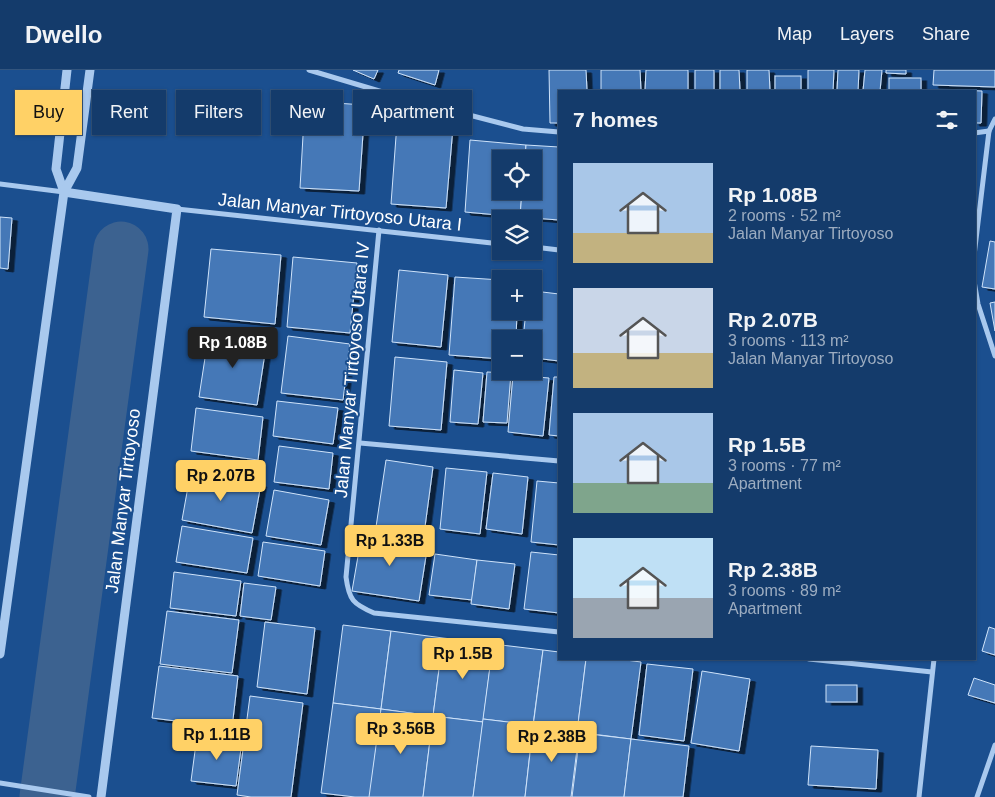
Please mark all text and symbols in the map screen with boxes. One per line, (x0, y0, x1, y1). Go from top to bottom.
text: Dwello (25, 21, 102, 48)
text: Map (777, 24, 812, 44)
text: Layers (840, 24, 894, 44)
text: Share (922, 24, 970, 44)
chip: Buy (15, 90, 82, 135)
chip: Rent (92, 90, 166, 135)
chip: Filters (176, 90, 261, 135)
chip: New (271, 90, 343, 135)
chip: Apartment (353, 90, 472, 135)
icon: filters (933, 106, 961, 134)
text: 7 homes (573, 108, 658, 131)
map controls (492, 150, 542, 380)
button: locate (492, 150, 542, 200)
icon: home (613, 183, 673, 243)
text: Rp 1.08B (728, 183, 818, 206)
street label: Jalan Manyar Tirtoyoso Utara I (217, 189, 463, 235)
text: 2 rooms · 52 m² (728, 207, 841, 224)
button: layers (492, 210, 542, 260)
text: Jalan Manyar Tirtoyoso (728, 225, 893, 242)
street label: Jalan Manyar Tirtoyoso Utara IV (331, 241, 373, 499)
button: + (492, 270, 542, 320)
icon: home (613, 308, 673, 368)
text: Rp 2.07B (728, 308, 818, 331)
pin: Rp 1.08B (181, 326, 285, 369)
button: − (492, 330, 542, 380)
text: 3 rooms · 113 m² (728, 332, 849, 349)
text: Rp 1.08B (199, 334, 267, 351)
text: Jalan Manyar Tirtoyoso (728, 350, 893, 367)
street label: Jalan Manyar Tirtoyoso (102, 407, 144, 595)
icon: home (613, 433, 673, 493)
text: Rp 1.5B (728, 433, 806, 456)
text: 3 rooms · 77 m² (728, 457, 841, 474)
pin: Rp 2.07B (169, 460, 273, 502)
text: Rp 2.07B (187, 467, 255, 484)
text: Apartment (728, 475, 802, 492)
pin: Rp 1.33B (338, 524, 442, 567)
text: Rp 1.33B (356, 532, 424, 549)
icon: home (613, 558, 673, 618)
text: Rp 2.38B (728, 558, 818, 581)
text: 3 rooms · 89 m² (728, 582, 841, 599)
text: Apartment (728, 600, 802, 617)
pin: Rp 1.5B (417, 638, 509, 680)
text: Rp 1.5B (433, 645, 493, 662)
pin: Rp 3.56B (349, 712, 453, 755)
pin: Rp 1.11B (165, 718, 269, 761)
text: Rp 3.56B (367, 720, 435, 737)
pin: Rp 2.38B (500, 720, 604, 763)
text: Rp 1.11B (183, 726, 251, 743)
text: Rp 2.38B (518, 728, 586, 745)

